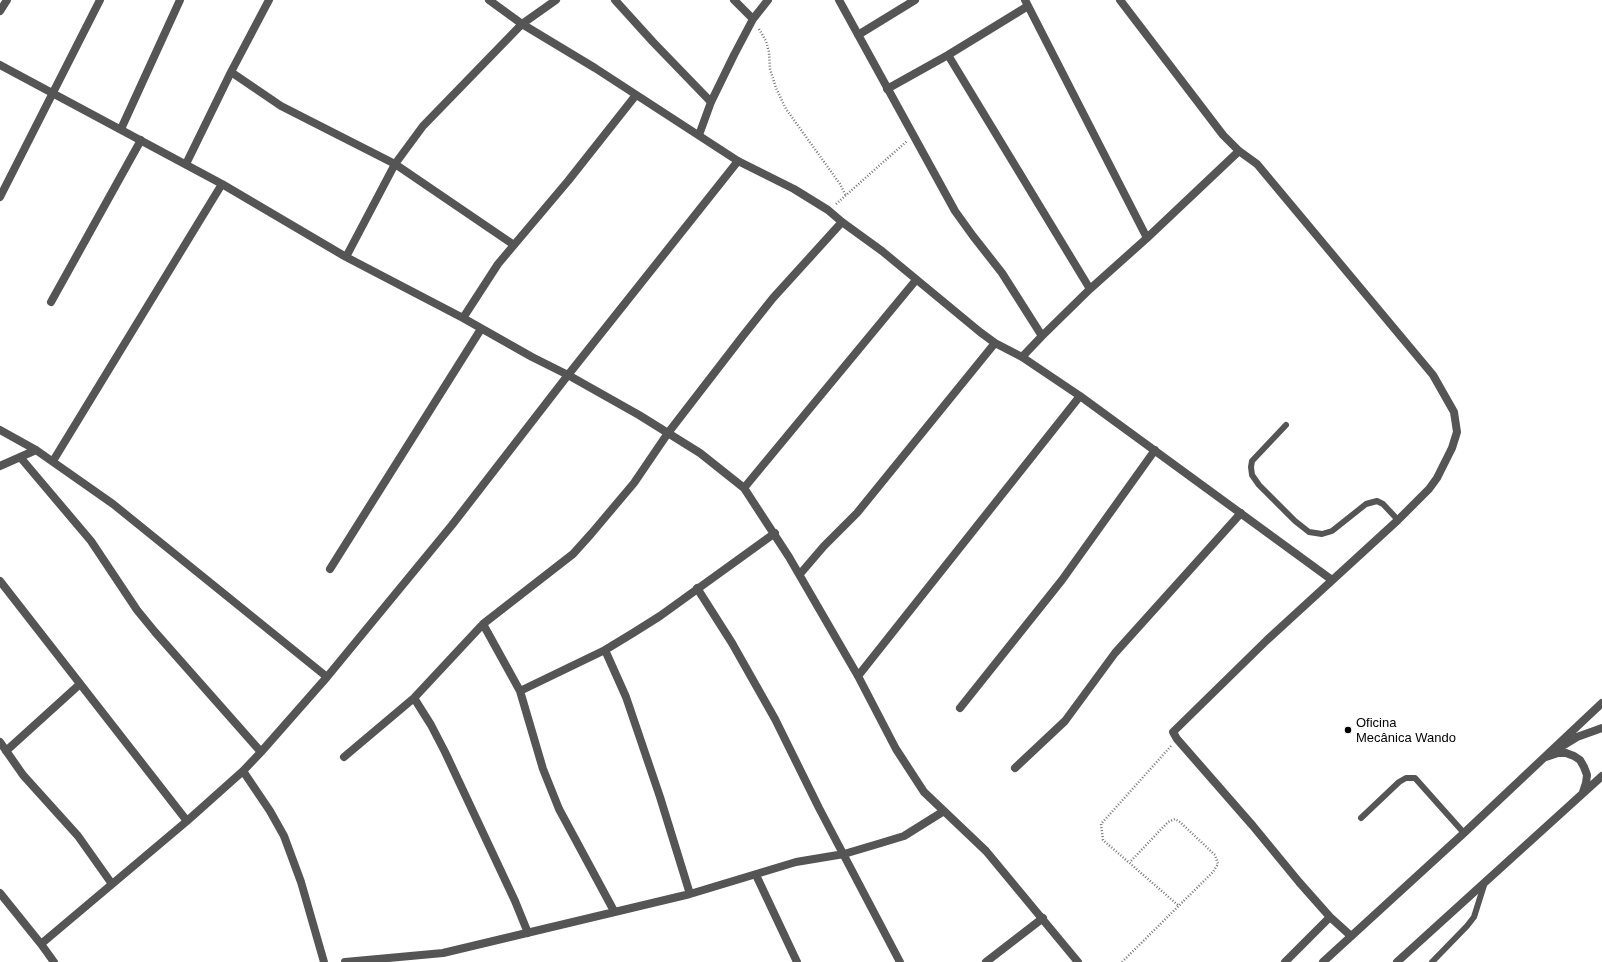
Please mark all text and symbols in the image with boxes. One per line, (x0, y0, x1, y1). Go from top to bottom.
place label: Oficina Mecânica Wando (1356, 715, 1456, 746)
marker: Oficina Mecânica Wando (1343, 725, 1353, 735)

